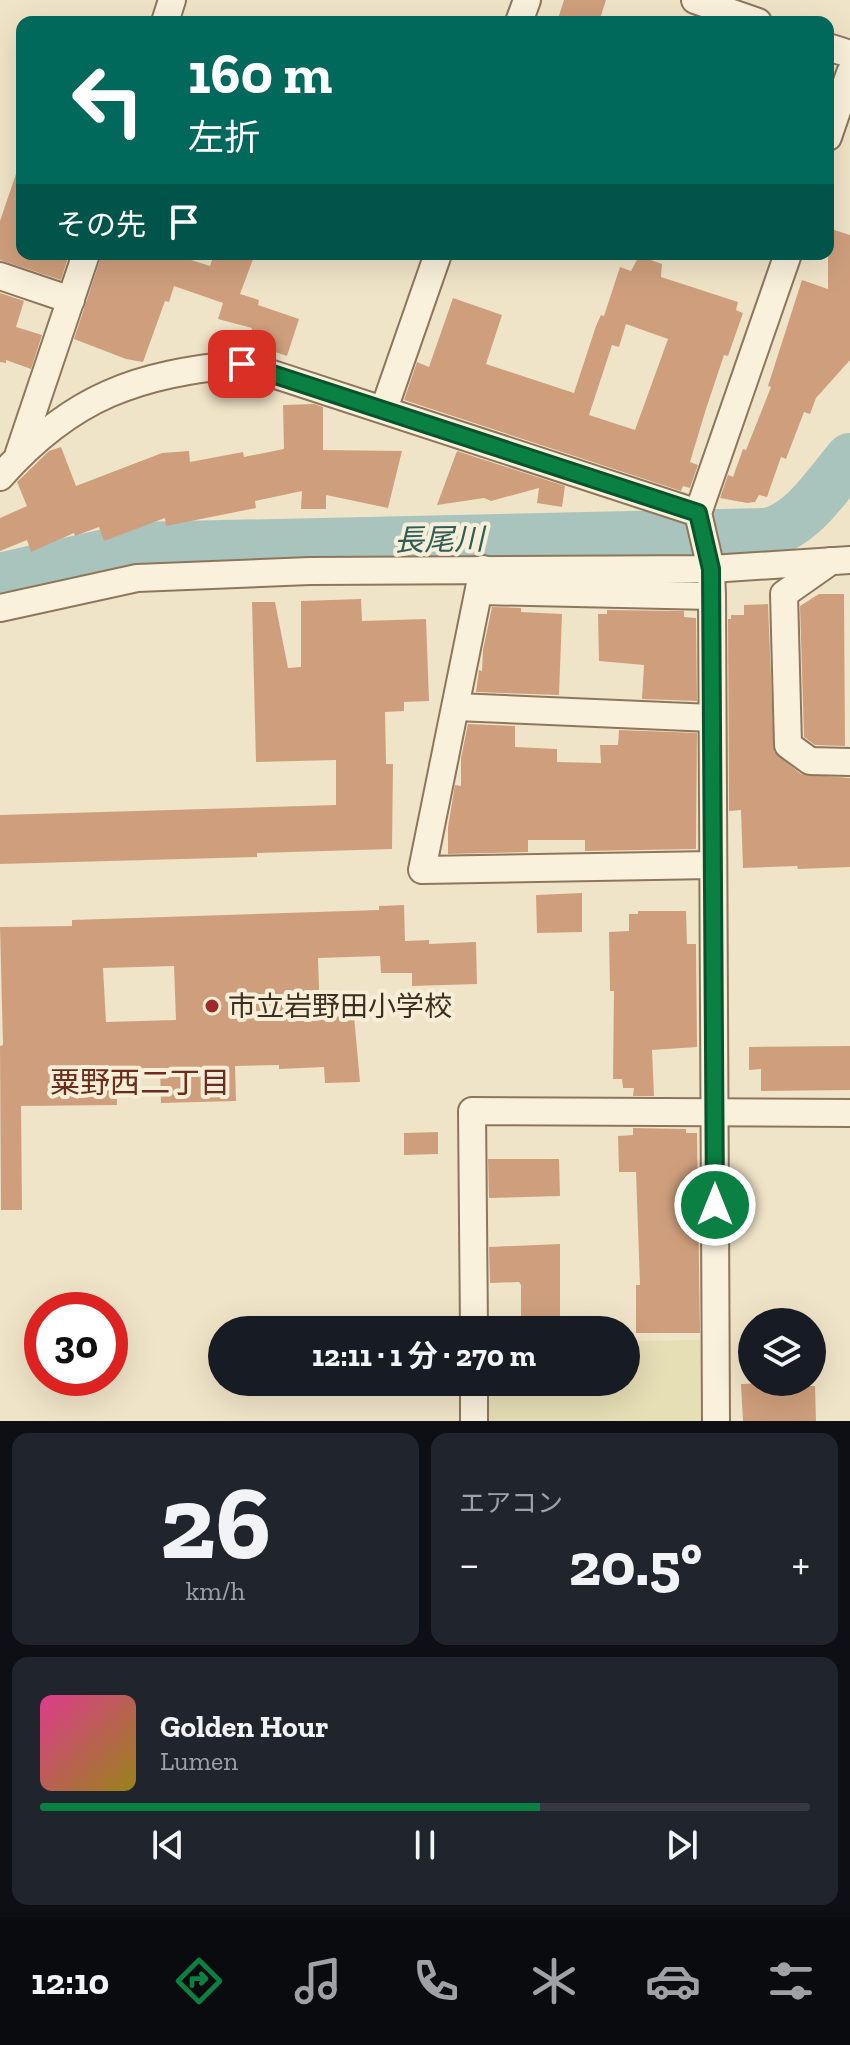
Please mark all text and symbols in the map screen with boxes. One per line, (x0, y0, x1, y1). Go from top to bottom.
text: 160 m (188, 40, 332, 107)
icon: left (56, 48, 160, 152)
text: 左折 (188, 116, 260, 159)
icon: arrive (162, 200, 206, 244)
text: その先 (56, 207, 146, 243)
pin (208, 330, 276, 398)
icon: arrive (220, 342, 264, 386)
water label: 長尾川 (394, 521, 487, 559)
place label: 市立岩野田小学校 (228, 990, 452, 1023)
marker: 市立岩野田小学校 (203, 997, 221, 1015)
district label: 粟野西二丁目 (50, 1065, 230, 1101)
position arrow (673, 1163, 757, 1247)
speed limit sign: 30 (24, 1292, 128, 1396)
map controls (738, 1308, 826, 1396)
button: layers (738, 1308, 826, 1396)
text: 12:11 · 1 分 · 270 m (312, 1338, 536, 1374)
text: 26 (160, 1460, 271, 1585)
text: エアコン (459, 1487, 563, 1519)
text: 20.5° (569, 1528, 702, 1600)
text: − (459, 1537, 480, 1590)
text: + (791, 1537, 810, 1590)
text: km/h (186, 1575, 245, 1607)
text: Golden Hour (160, 1709, 328, 1745)
text: Lumen (160, 1745, 238, 1777)
icon: previous (146, 1823, 190, 1867)
icon: pause (403, 1823, 447, 1867)
icon: next (660, 1823, 704, 1867)
icon: directions (171, 1953, 227, 2009)
icon: music (290, 1953, 346, 2009)
icon: phone (408, 1953, 464, 2009)
icon: climate (526, 1953, 582, 2009)
icon: car (645, 1953, 701, 2009)
icon: filters (763, 1953, 819, 2009)
text: 12:10 (31, 1960, 109, 2003)

